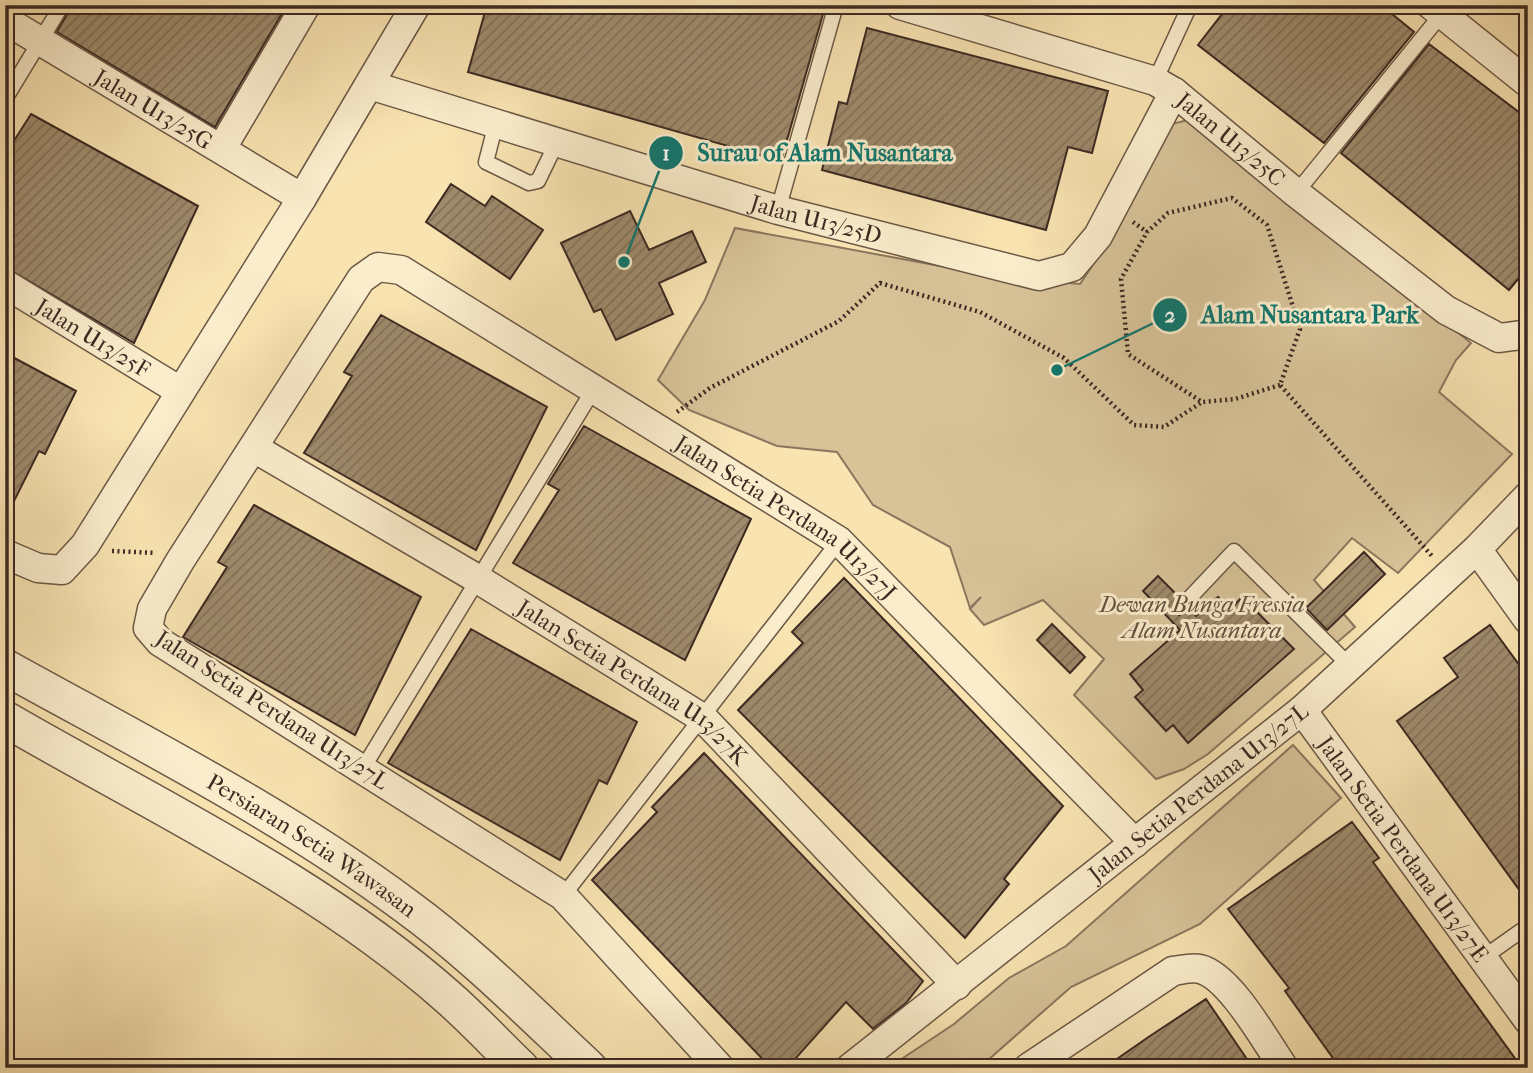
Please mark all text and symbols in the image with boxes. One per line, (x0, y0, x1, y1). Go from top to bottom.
street label: Jalan U13/25G (88, 62, 218, 155)
street label: Jalan U13/25C (1170, 85, 1291, 192)
callout: Surau of Alam Nusantara (649, 131, 967, 176)
text: Surau of Alam Nusantara (697, 139, 954, 167)
text: 1 (662, 141, 670, 165)
street label: Jalan U13/25D (745, 188, 885, 249)
street label: Jalan U13/25F (29, 291, 155, 383)
callout: Alam Nusantara Park (1153, 293, 1433, 338)
text: Alam Nusantara Park (1199, 301, 1419, 329)
text: 2 (1165, 303, 1176, 327)
street label: Jalan Setia Perdana U13/27J (668, 428, 902, 605)
park label: Dewan Bunga Fressia Alam Nusantara (1097, 591, 1305, 644)
street label: Jalan Setia Perdana U13/27K (511, 592, 755, 771)
street label: Jalan Setia Perdana U13/27L (149, 623, 394, 796)
street label: Jalan Setia Perdana U13/27L (1081, 697, 1313, 889)
street label: Jalan Setia Perdana U13/27E (1311, 729, 1494, 967)
street label: Persiaran Setia Wawasan (202, 768, 423, 923)

